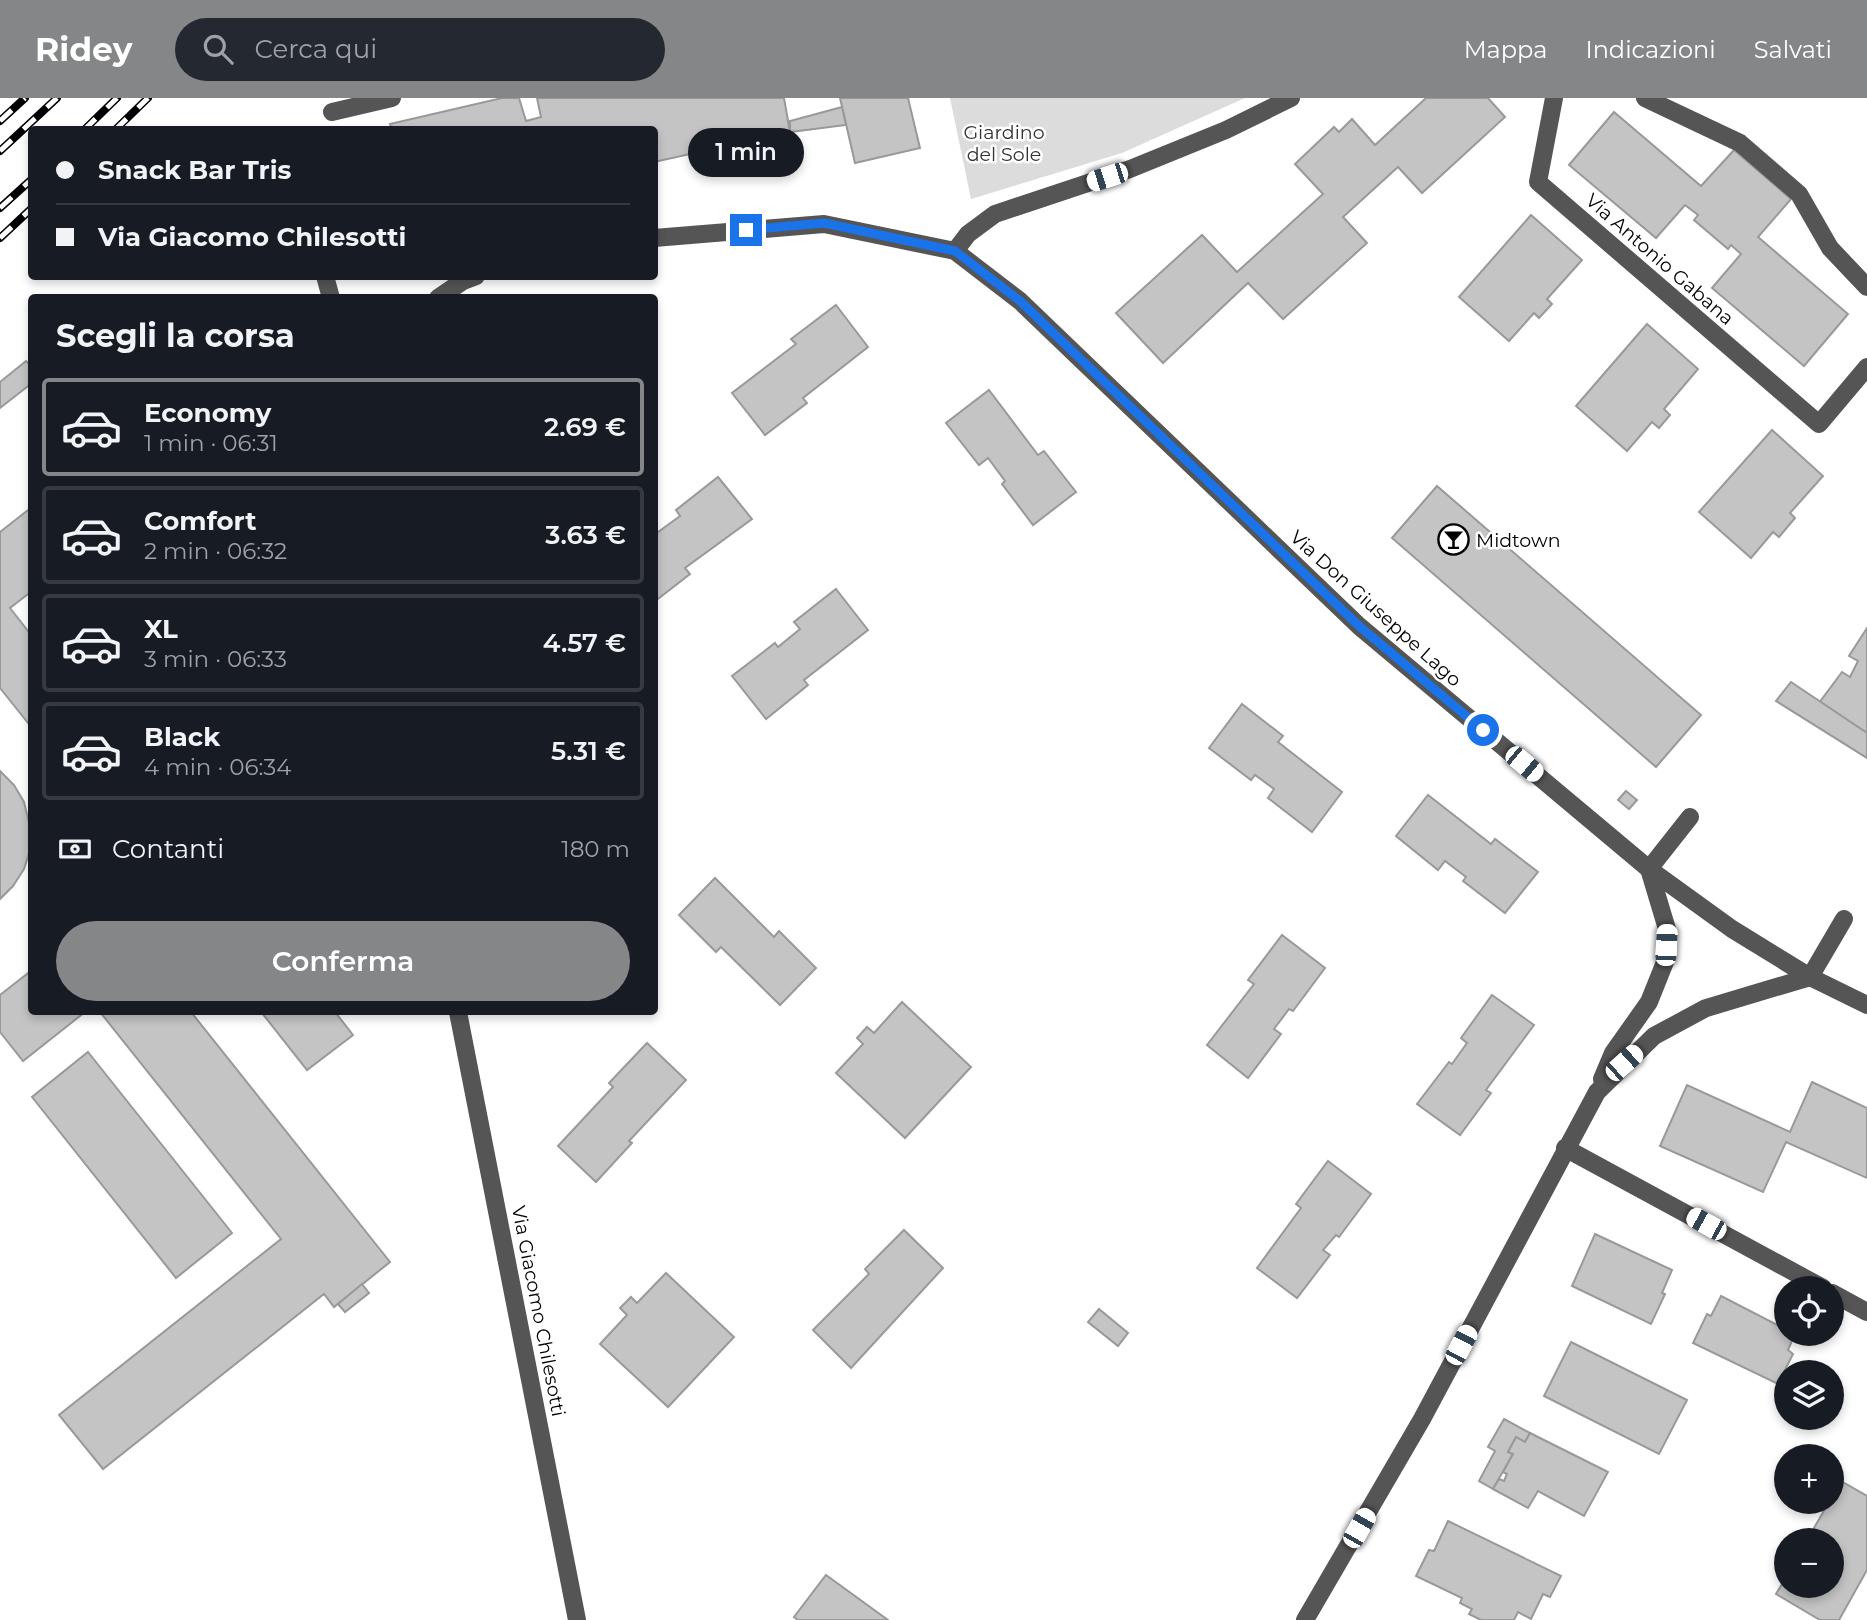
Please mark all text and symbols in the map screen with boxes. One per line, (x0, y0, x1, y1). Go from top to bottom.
search box (175, 18, 665, 81)
text: Ridey (35, 29, 133, 69)
icon: search (199, 30, 237, 68)
text: Cerca qui (255, 33, 377, 65)
text: Mappa (1464, 35, 1547, 64)
text: Indicazioni (1585, 35, 1716, 64)
text: Salvati (1754, 35, 1832, 64)
park label: Giardino del Sole (963, 121, 1045, 166)
callout: 1 min (688, 129, 804, 178)
text: 1 min (715, 138, 777, 166)
text: Snack Bar Tris (98, 154, 291, 186)
car (1084, 161, 1131, 193)
street label: Via Antonio Gabana (1581, 189, 1738, 330)
route end (730, 214, 762, 246)
text: Via Giacomo Chilesotti (98, 221, 406, 253)
text: Scegli la corsa (56, 316, 295, 355)
icon: car (60, 396, 123, 459)
text: Economy (144, 397, 271, 429)
text: 2.69 € (544, 411, 626, 443)
text: 1 min · 06:31 (144, 429, 278, 457)
icon: car (60, 504, 123, 567)
text: Comfort (144, 505, 256, 537)
text: 3.63 € (545, 519, 626, 551)
bar icon: Midtown (1436, 523, 1470, 557)
street label: Via Don Giuseppe Lago (1285, 525, 1466, 691)
place label: Midtown (1476, 529, 1561, 552)
text: 2 min · 06:32 (144, 537, 287, 565)
icon: car (60, 612, 123, 675)
text: XL (144, 613, 178, 645)
text: 4.57 € (543, 627, 626, 659)
text: 3 min · 06:33 (144, 645, 287, 673)
route start (1467, 714, 1499, 746)
icon: car (60, 720, 123, 783)
text: Black (144, 721, 220, 753)
text: 5.31 € (551, 735, 626, 767)
car (1502, 742, 1547, 786)
text: 4 min · 06:34 (144, 753, 292, 781)
icon: cash (56, 830, 94, 868)
text: Contanti (112, 833, 224, 865)
text: 180 m (561, 835, 630, 863)
button: Conferma (56, 921, 630, 1001)
car (1655, 923, 1678, 967)
car (1602, 1041, 1647, 1085)
street label: Via Giacomo Chilesotti (507, 1204, 570, 1418)
car (1683, 1205, 1730, 1243)
map controls (1774, 1276, 1844, 1598)
button: locate (1774, 1276, 1844, 1346)
car (1442, 1322, 1481, 1368)
button: layers (1774, 1360, 1844, 1430)
button: + (1774, 1444, 1844, 1514)
car (1340, 1505, 1379, 1551)
button: − (1774, 1528, 1844, 1598)

